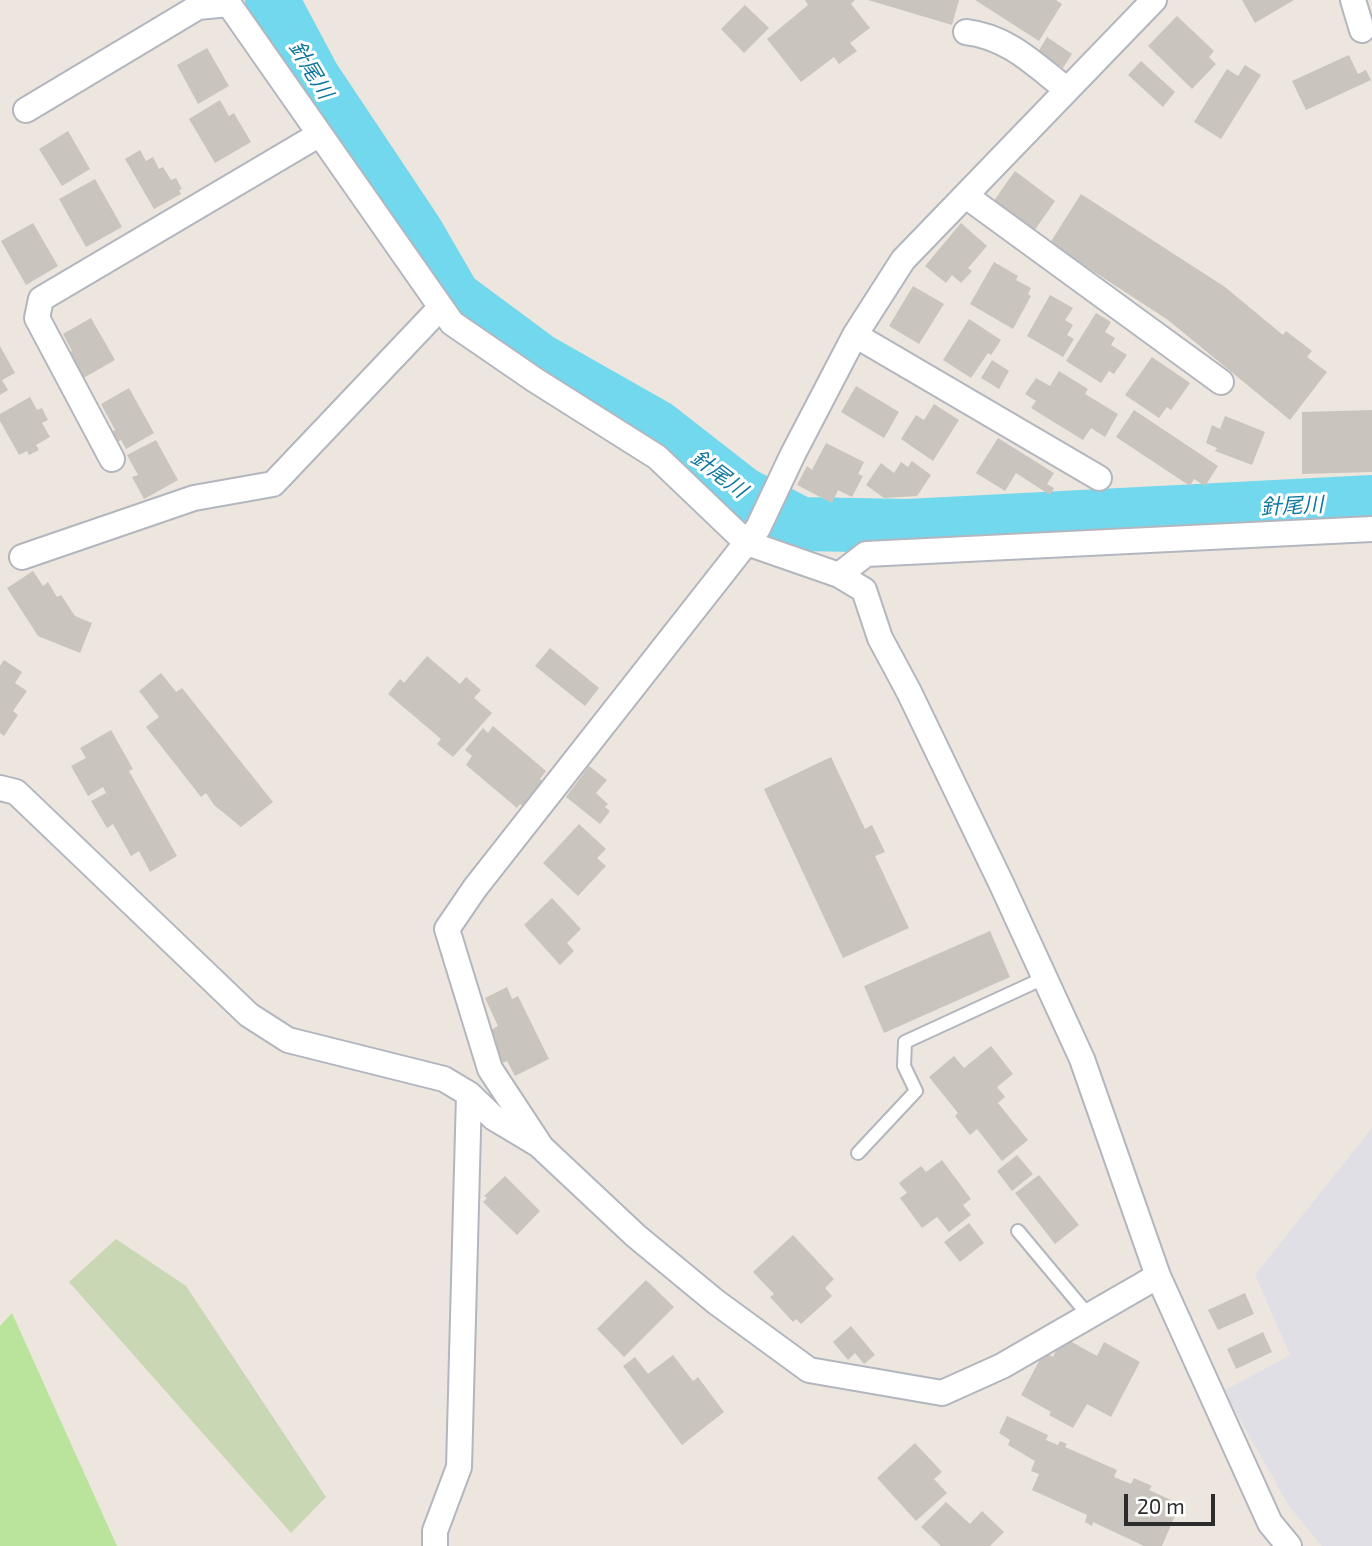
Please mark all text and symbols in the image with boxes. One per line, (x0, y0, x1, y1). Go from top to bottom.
water label: 針尾川 (284, 37, 338, 103)
water label: 針尾川 (686, 445, 752, 503)
water label: 針尾川 (1260, 492, 1324, 520)
scale bar (1127, 1480, 1218, 1524)
text: 20 m (1137, 1493, 1185, 1518)

